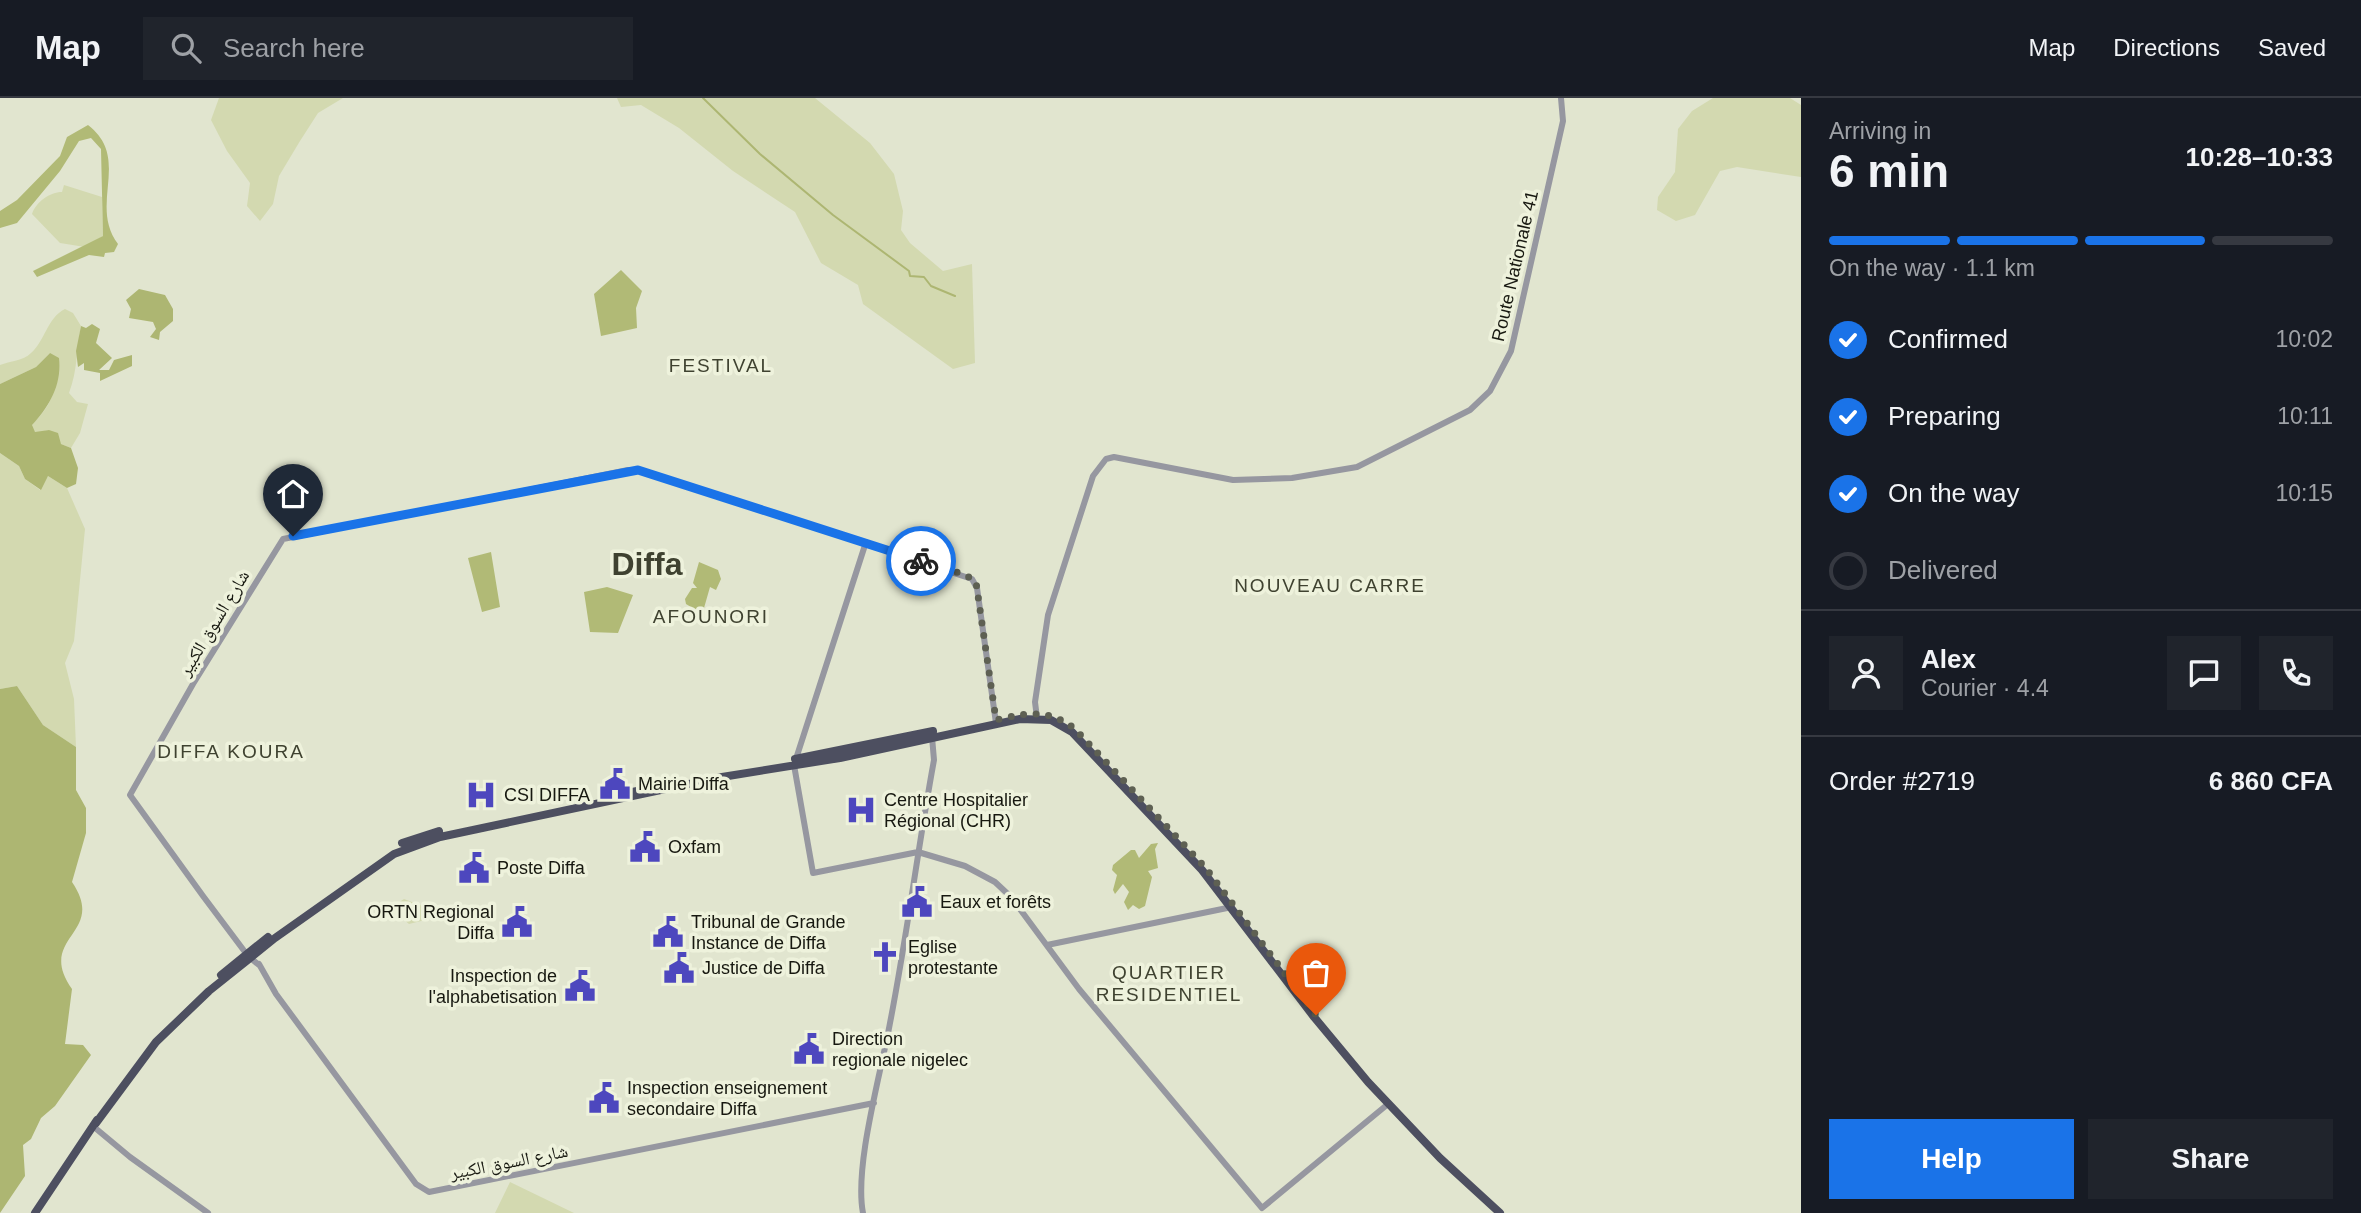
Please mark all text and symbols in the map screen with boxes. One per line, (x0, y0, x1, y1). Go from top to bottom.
search box (143, 17, 633, 80)
text: Map (35, 29, 101, 66)
icon: search (167, 29, 205, 67)
text: Search here (223, 33, 365, 63)
text: Map (2029, 34, 2075, 61)
text: Directions (2113, 34, 2220, 61)
text: Saved (2258, 34, 2326, 61)
text: Arriving in (1829, 118, 1931, 144)
text: 10:28–10:33 (2186, 142, 2333, 172)
text: 6 min (1829, 145, 1949, 197)
street label: Route Nationale 41 (1488, 189, 1542, 343)
text: On the way · 1.1 km (1829, 255, 2035, 281)
icon: check (1829, 321, 1867, 359)
text: Confirmed (1888, 324, 2008, 354)
text: 10:02 (2275, 326, 2333, 352)
district label: FESTIVAL (669, 355, 773, 376)
icon: check (1829, 398, 1867, 436)
text: Preparing (1888, 401, 2001, 431)
text: 10:11 (2277, 403, 2333, 429)
pin (263, 464, 323, 536)
icon: home (274, 475, 312, 513)
icon: check (1829, 475, 1867, 513)
text: On the way (1888, 478, 2020, 508)
text: 10:15 (2275, 480, 2333, 506)
courier (886, 526, 956, 596)
icon: bike (902, 542, 940, 580)
district label: Diffa (611, 546, 683, 582)
text: Delivered (1888, 555, 1998, 585)
street label: شارع السوق الكبير (174, 567, 254, 681)
district label: NOUVEAU CARRE (1234, 575, 1426, 596)
district label: AFOUNORI (653, 606, 769, 627)
button: person (1829, 636, 1903, 710)
button: chat (2167, 636, 2241, 710)
button: phone (2259, 636, 2333, 710)
text: Alex (1921, 644, 1976, 674)
text: Courier · 4.4 (1921, 675, 2049, 701)
district label: DIFFA KOURA (157, 741, 305, 762)
text: Order #2719 (1829, 766, 1975, 796)
text: 6 860 CFA (2209, 766, 2333, 796)
public building icon: Mairie Diffa (598, 767, 632, 801)
place label: Mairie Diffa (638, 774, 730, 794)
hospital icon: CSI DIFFA (464, 778, 498, 812)
place label: CSI DIFFA (504, 785, 590, 805)
place label: Centre Hospitalier Régional (CHR) (884, 790, 1028, 831)
hospital icon: Centre Hospitalier Régional (CHR) (844, 793, 878, 827)
public building icon: Oxfam (628, 830, 662, 864)
place label: Oxfam (668, 837, 721, 857)
public building icon: Poste Diffa (457, 851, 491, 885)
place label: Poste Diffa (497, 858, 586, 878)
public building icon: Eaux et forêts (900, 885, 934, 919)
place label: Eaux et forêts (940, 892, 1051, 912)
place label: ORTN Regional Diffa (367, 902, 495, 943)
public building icon: ORTN Regional Diffa (500, 905, 534, 939)
place label: Tribunal de Grande Instance de Diffa (691, 912, 845, 953)
public building icon: Tribunal de Grande Instance de Diffa (651, 915, 685, 949)
place label: Eglise protestante (908, 937, 998, 978)
church icon: Eglise protestante (868, 940, 902, 974)
pin (1286, 943, 1346, 1015)
public building icon: Justice de Diffa (662, 951, 696, 985)
icon: bag (1297, 954, 1335, 992)
place label: Justice de Diffa (702, 958, 826, 978)
district label: QUARTIER RESIDENTIEL (1096, 962, 1242, 1005)
place label: Inspection de l'alphabetisation (428, 966, 557, 1007)
public building icon: Inspection de l'alphabetisation (563, 969, 597, 1003)
place label: Direction regionale nigelec (832, 1029, 968, 1070)
public building icon: Direction regionale nigelec (792, 1032, 826, 1066)
place label: Inspection enseignement secondaire Diffa (627, 1078, 827, 1119)
public building icon: Inspection enseignement secondaire Diffa (587, 1081, 621, 1115)
button: Help (1829, 1119, 2074, 1199)
button: Share (2088, 1119, 2333, 1199)
street label: شارع السوق الكبير (447, 1141, 570, 1184)

